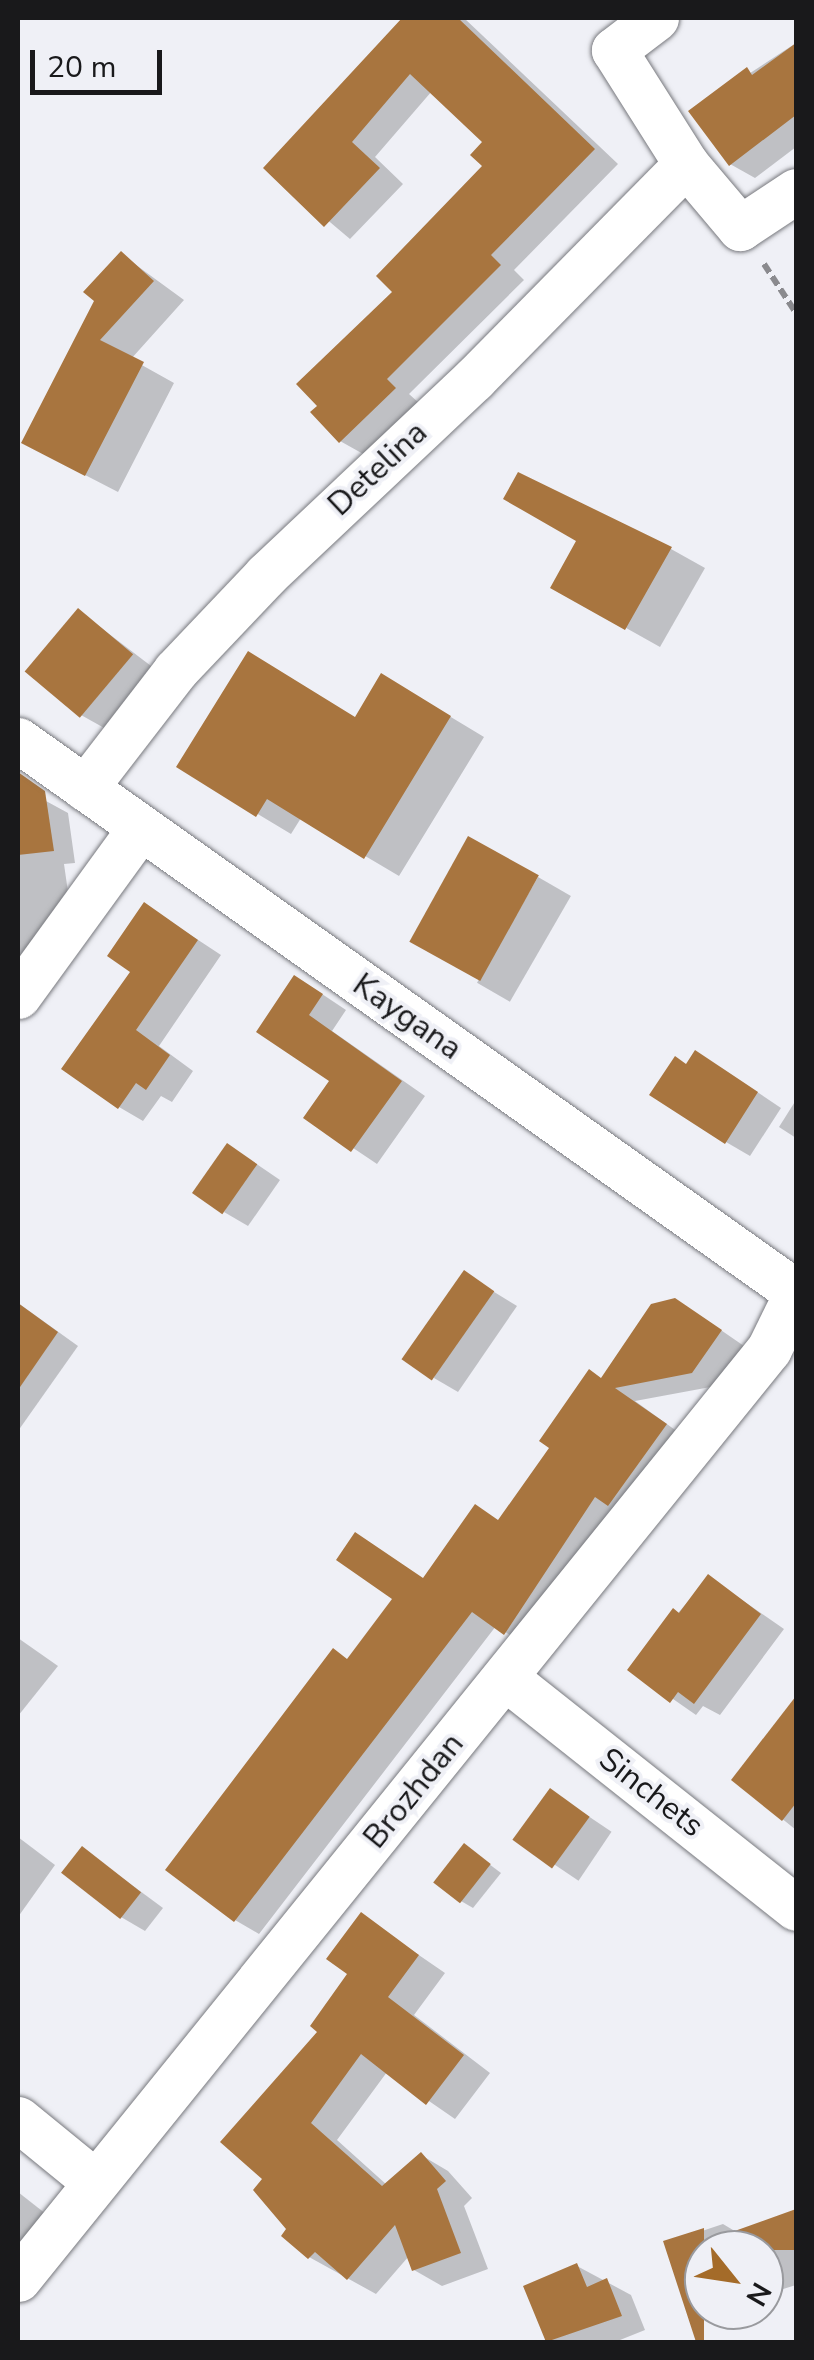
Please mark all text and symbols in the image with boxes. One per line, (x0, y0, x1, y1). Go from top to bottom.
scale bar (35, 30, 168, 92)
text: 20 m (47, 47, 116, 88)
street label: Detelina (321, 414, 435, 524)
street label: Kaygana (345, 966, 469, 1068)
street label: Brozhdan (356, 1726, 472, 1856)
street label: Sinchets (591, 1740, 711, 1846)
north arrow (684, 2230, 784, 2330)
text: N (737, 2275, 780, 2313)

